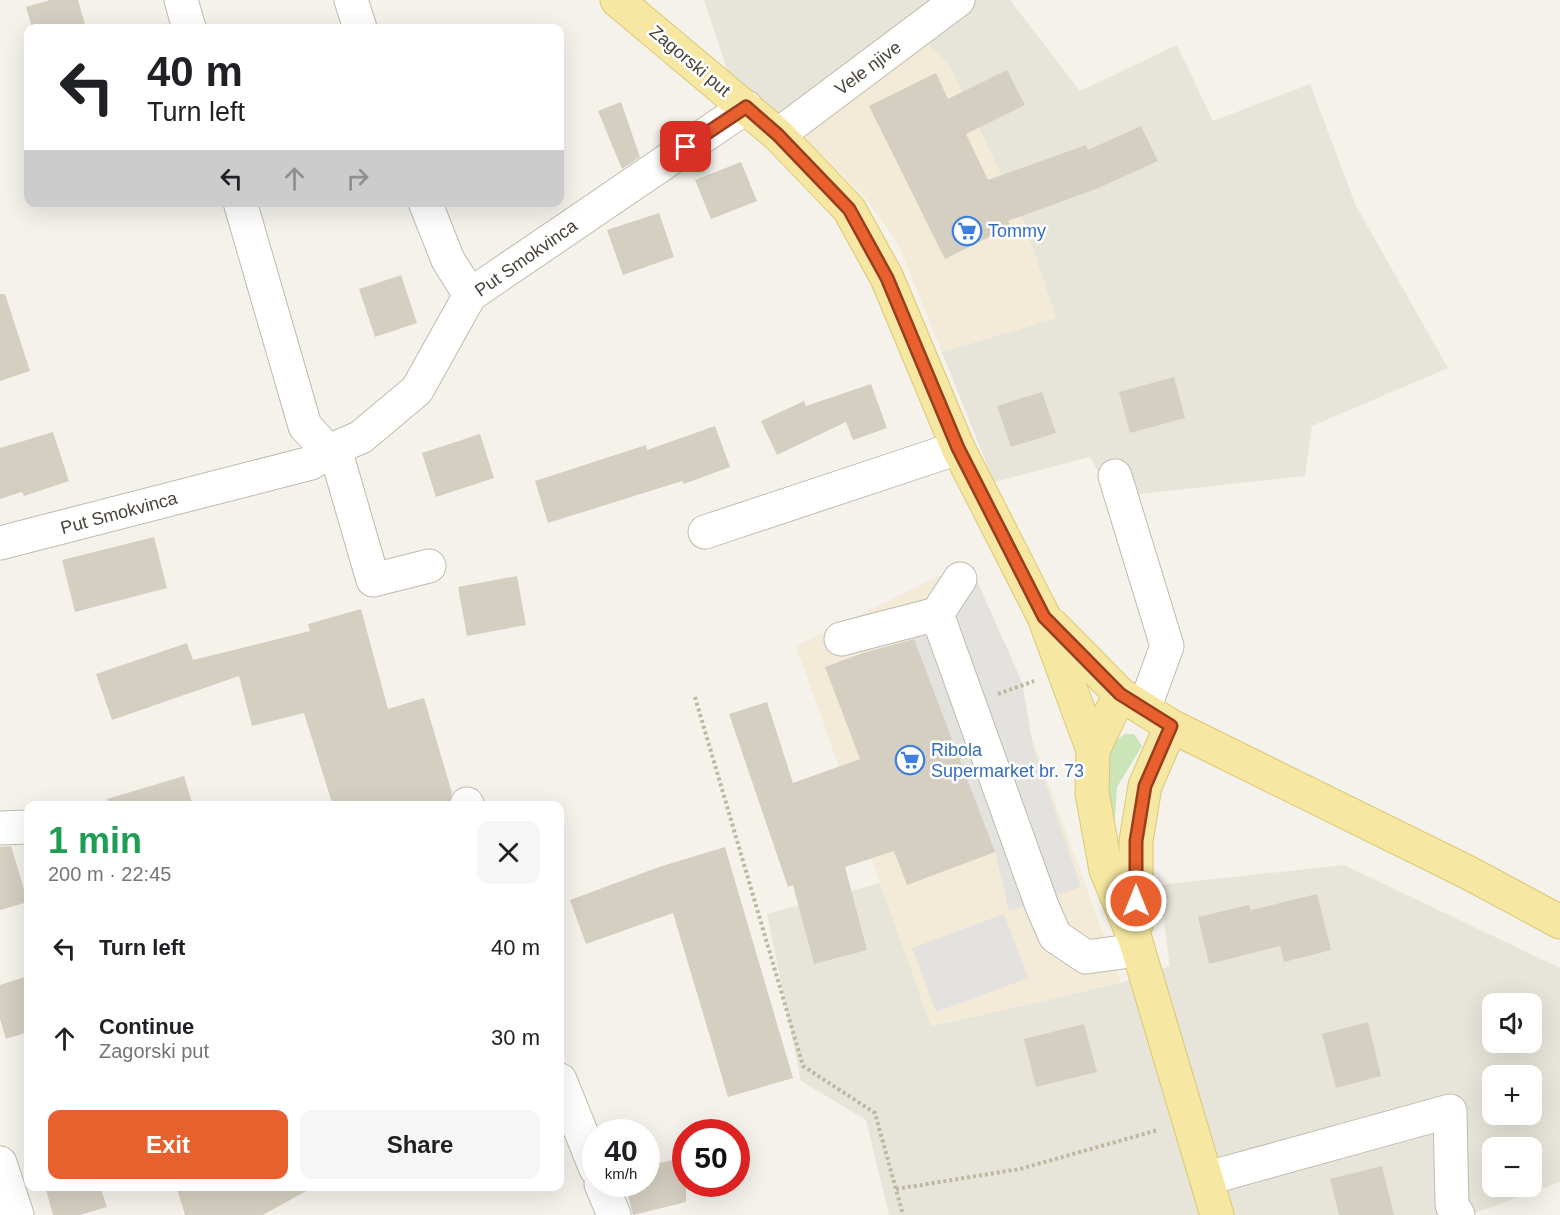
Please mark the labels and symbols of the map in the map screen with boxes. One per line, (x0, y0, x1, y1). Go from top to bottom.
street label: Zagorski put (646, 22, 734, 100)
street label: Vele njive (831, 37, 905, 99)
pin (660, 121, 711, 172)
street label: Put Smokvinca (471, 215, 582, 301)
supermarket icon: Tommy (951, 215, 983, 247)
place label: Tommy (988, 221, 1046, 241)
street label: Put Smokvinca (58, 488, 181, 538)
place label: Ribola Supermarket br. 73 (931, 740, 1084, 781)
supermarket icon: Ribola Supermarket br. 73 (894, 744, 926, 776)
position arrow (1104, 869, 1168, 933)
speed limit sign: 50 (672, 1119, 750, 1197)

